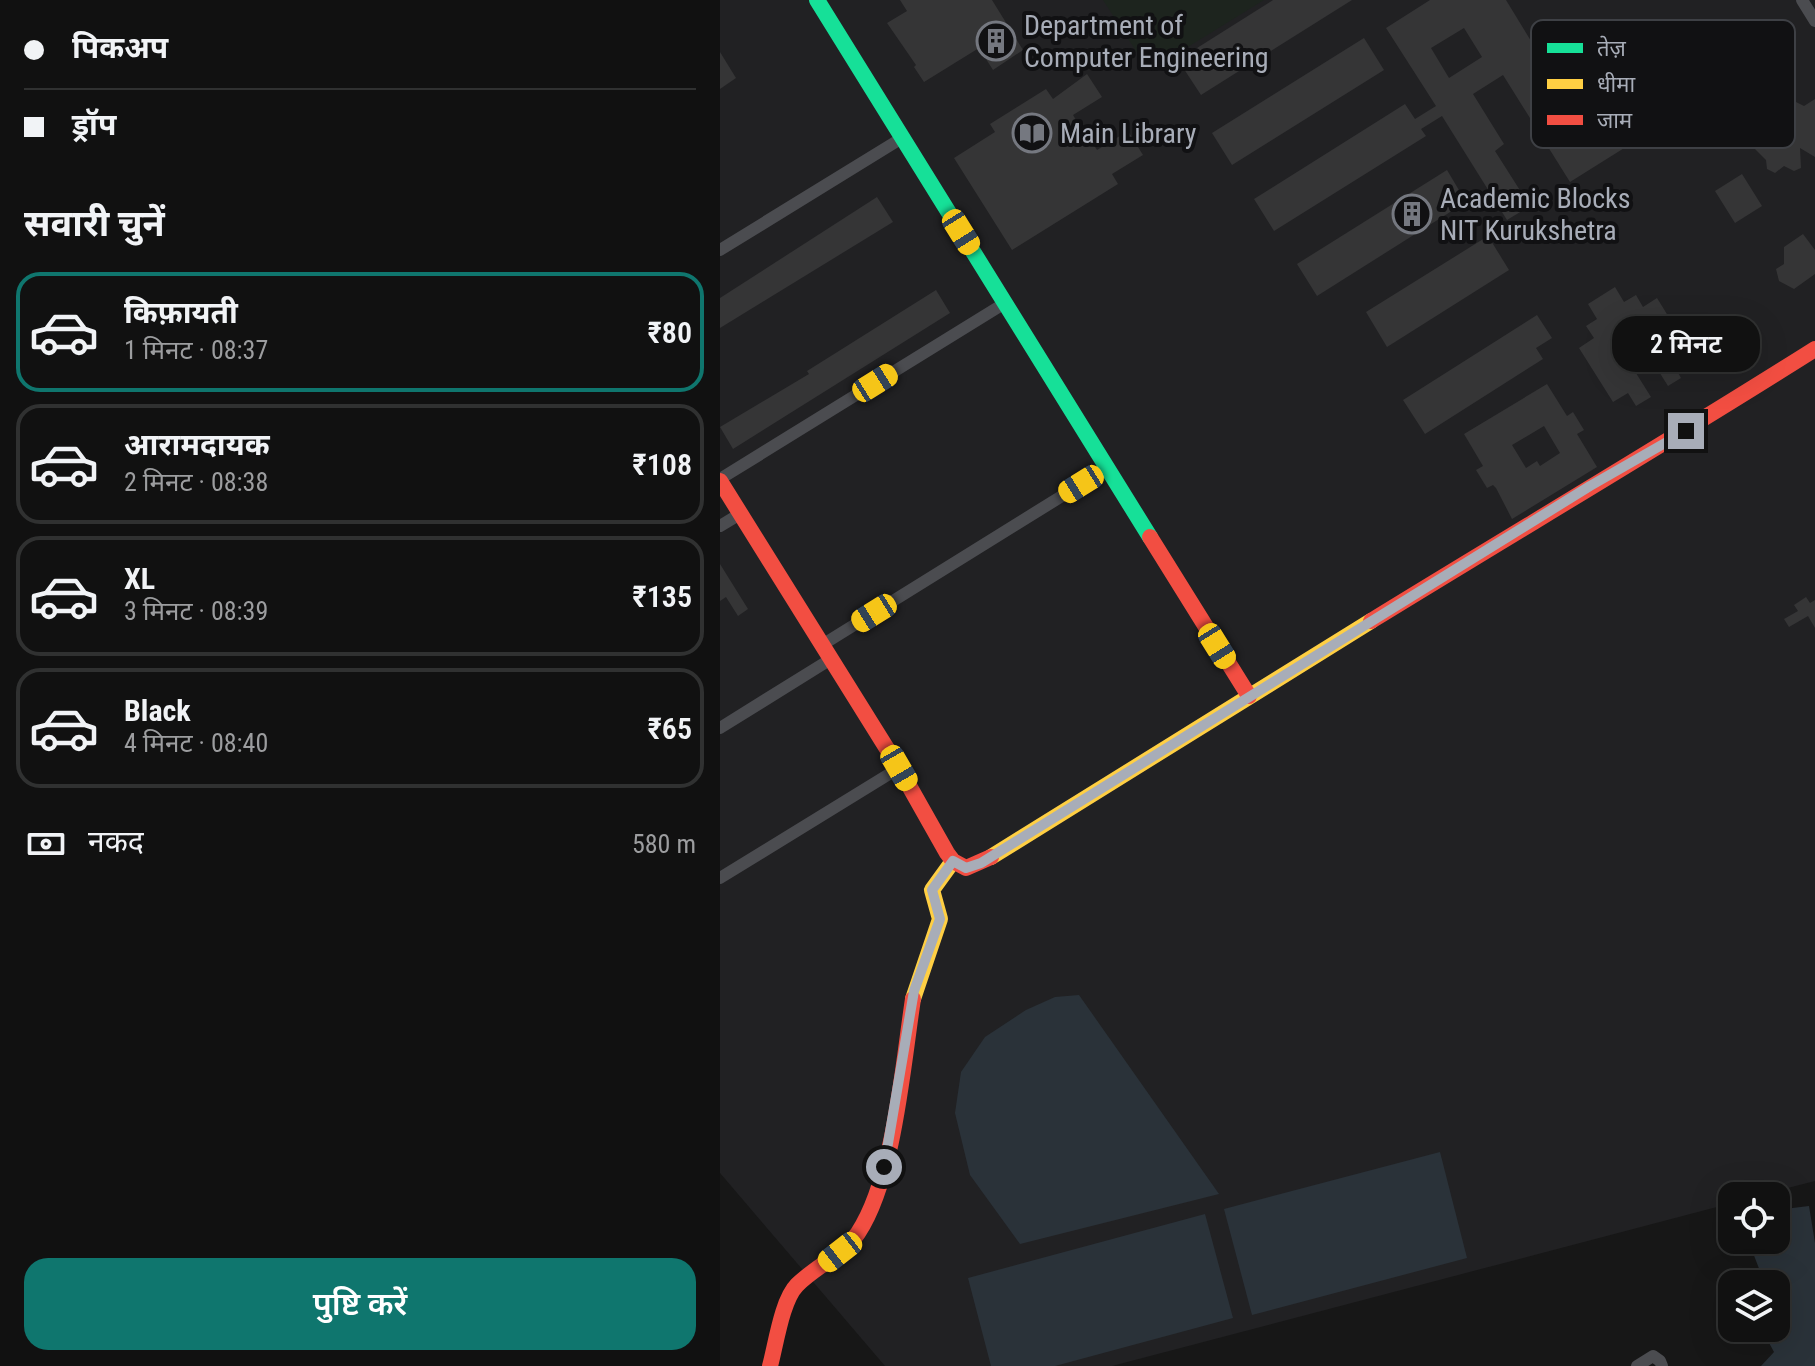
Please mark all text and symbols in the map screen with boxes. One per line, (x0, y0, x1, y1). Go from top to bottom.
place label: Department of Computer Engineering (1024, 9, 1269, 74)
building icon: Department of Computer Engineering (975, 20, 1017, 62)
legend (1531, 20, 1795, 148)
text: पिकअप (72, 30, 168, 65)
text: तेज़ (1597, 35, 1627, 61)
text: धीमा (1597, 72, 1635, 97)
text: ड्रॉप (72, 107, 116, 142)
text: जाम (1597, 108, 1633, 133)
library icon: Main Library (1011, 112, 1053, 154)
place label: Main Library (1060, 117, 1197, 150)
place label: Academic Blocks NIT Kurukshetra (1440, 182, 1630, 247)
building icon: Academic Blocks NIT Kurukshetra (1391, 193, 1433, 235)
text: सवारी चुनें (24, 203, 165, 245)
car (938, 205, 984, 259)
text: किफ़ायती (124, 295, 238, 330)
icon: car (28, 296, 100, 368)
text: ₹80 (648, 315, 692, 350)
callout: 2 मिनट (1612, 315, 1760, 371)
text: 2 मिनट (1650, 329, 1722, 359)
text: 1 मिनट · 08:37 (124, 335, 268, 365)
car (848, 360, 902, 406)
route end (1668, 413, 1704, 449)
text: आरामदायक (124, 427, 270, 462)
icon: car (28, 428, 100, 500)
text: ₹108 (633, 447, 692, 482)
car (1054, 461, 1108, 507)
text: 2 मिनट · 08:38 (124, 467, 268, 497)
icon: car (28, 560, 100, 632)
text: XL (124, 561, 155, 596)
text: ₹135 (633, 579, 692, 614)
car (847, 590, 901, 636)
text: 3 मिनट · 08:39 (124, 596, 268, 626)
car (1194, 619, 1240, 673)
icon: car (28, 692, 100, 764)
text: Black (124, 693, 191, 728)
text: ₹65 (648, 711, 692, 746)
text: 4 मिनट · 08:40 (124, 728, 268, 758)
car (877, 741, 921, 795)
icon: cash (24, 822, 68, 866)
text: नकद (88, 824, 144, 859)
text: 580 m (632, 829, 696, 859)
route start (866, 1149, 902, 1185)
map controls (1718, 1182, 1790, 1342)
button: locate (1718, 1182, 1790, 1254)
car (814, 1228, 866, 1276)
button: पुष्टि करें (24, 1258, 696, 1350)
button: layers (1718, 1270, 1790, 1342)

